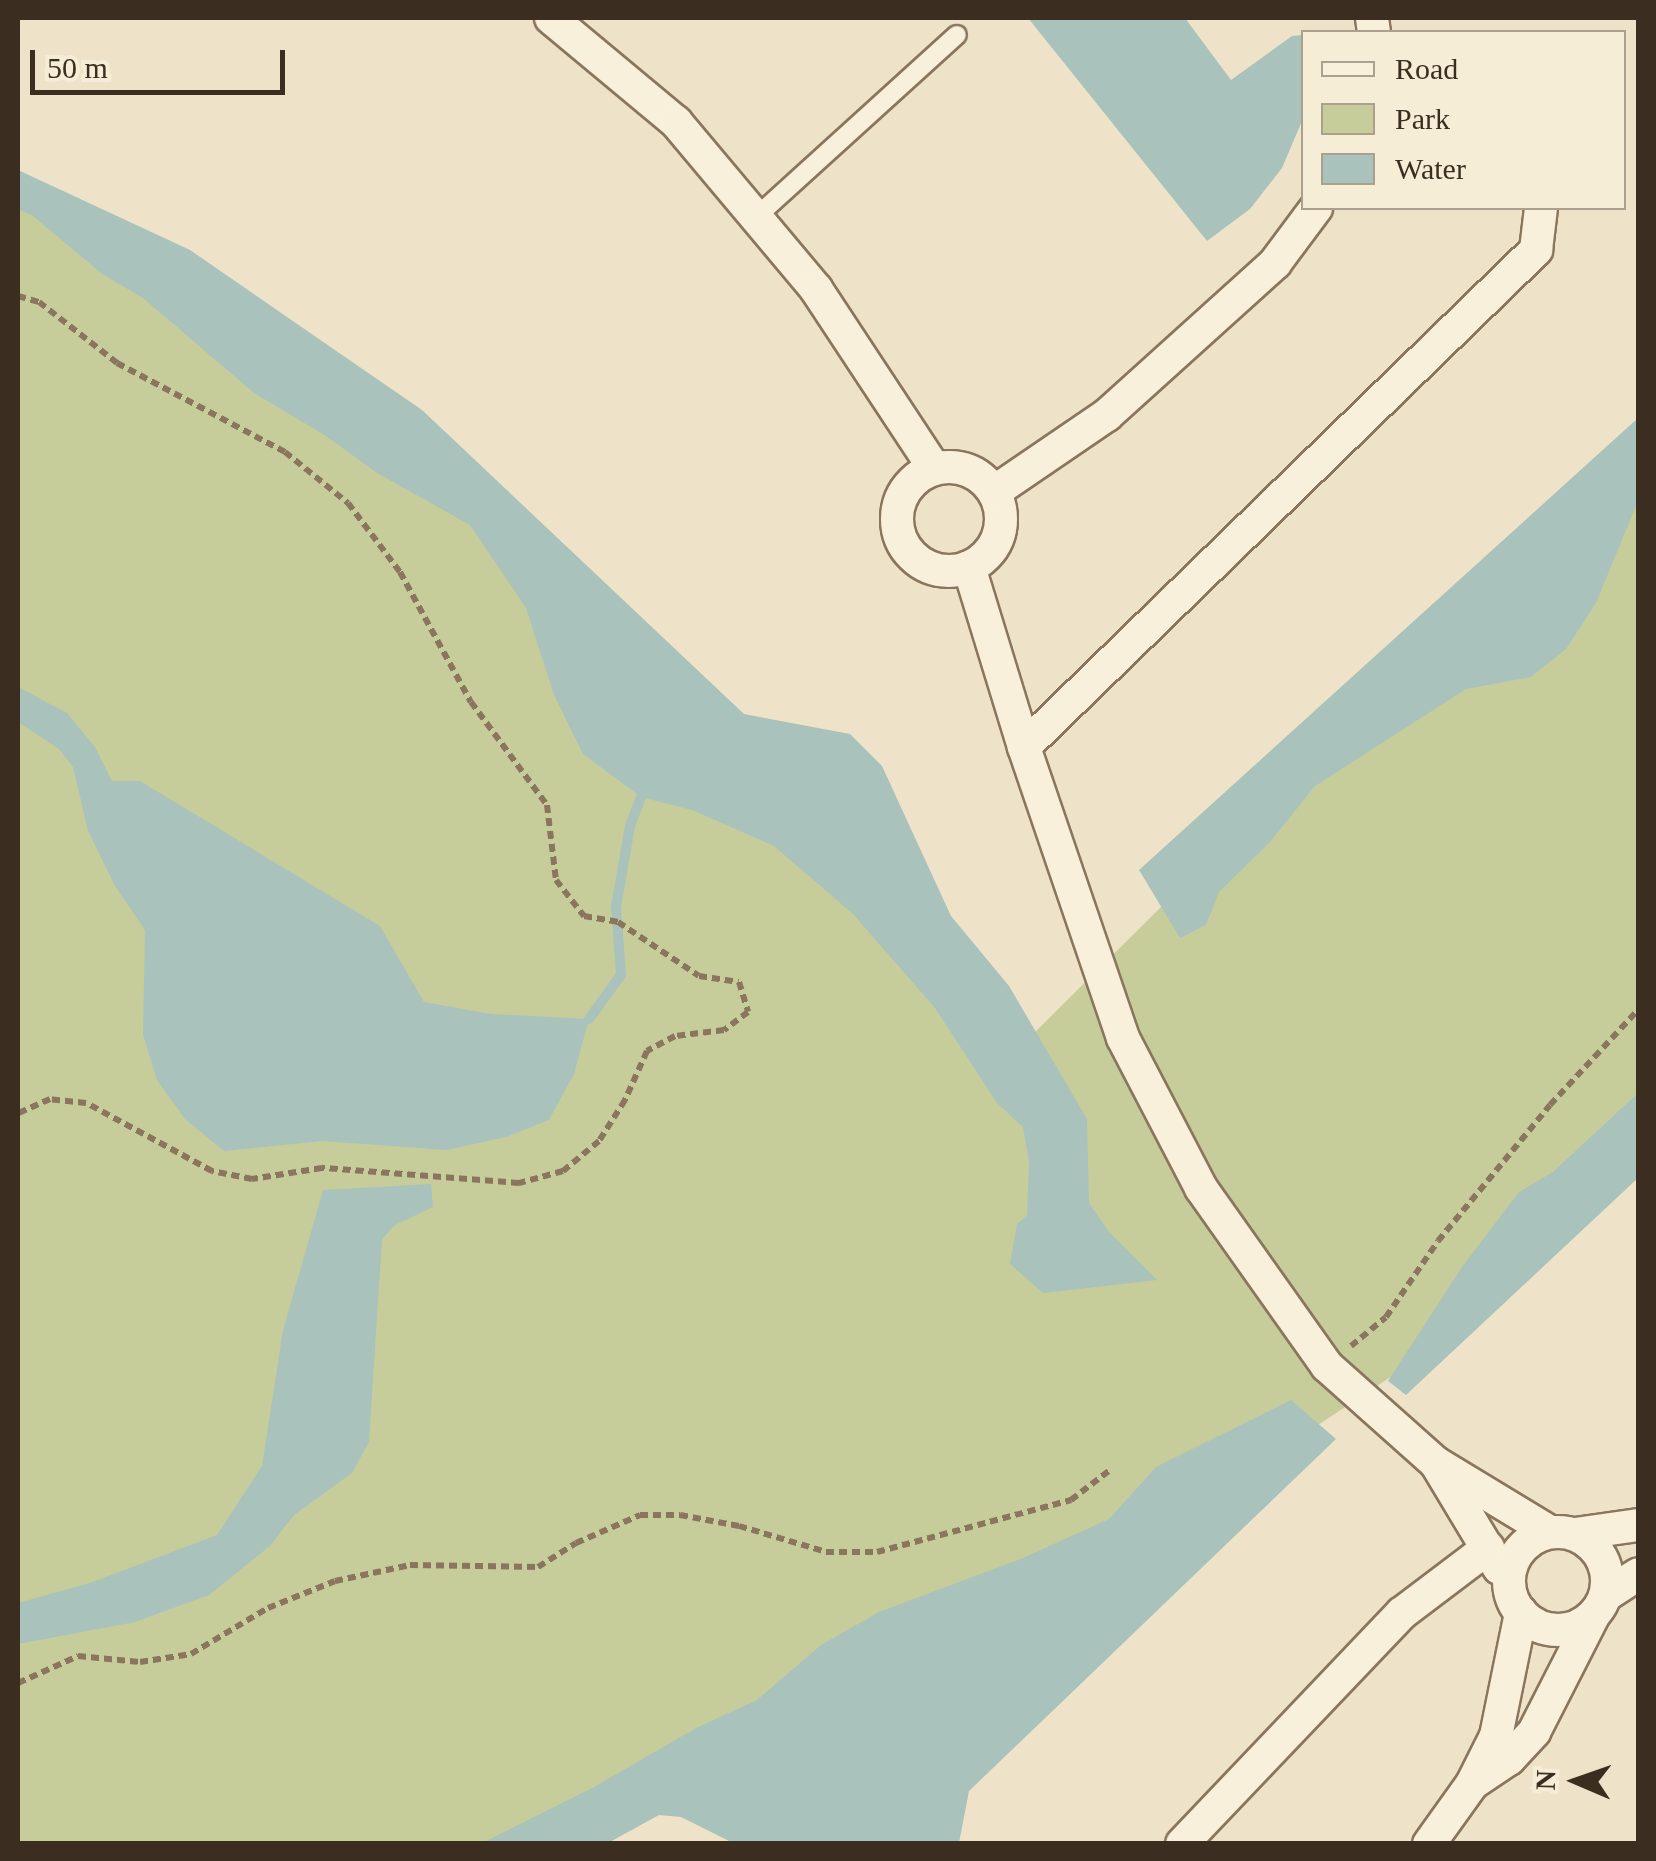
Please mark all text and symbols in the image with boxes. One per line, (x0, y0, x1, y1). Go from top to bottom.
scale bar (35, 30, 290, 92)
legend (1301, 30, 1626, 210)
text: 50 m (47, 51, 108, 84)
text: Road (1395, 52, 1458, 85)
text: Park (1395, 102, 1450, 135)
text: Water (1395, 152, 1466, 185)
north arrow (1526, 1731, 1626, 1831)
text: N (1530, 1769, 1561, 1791)

